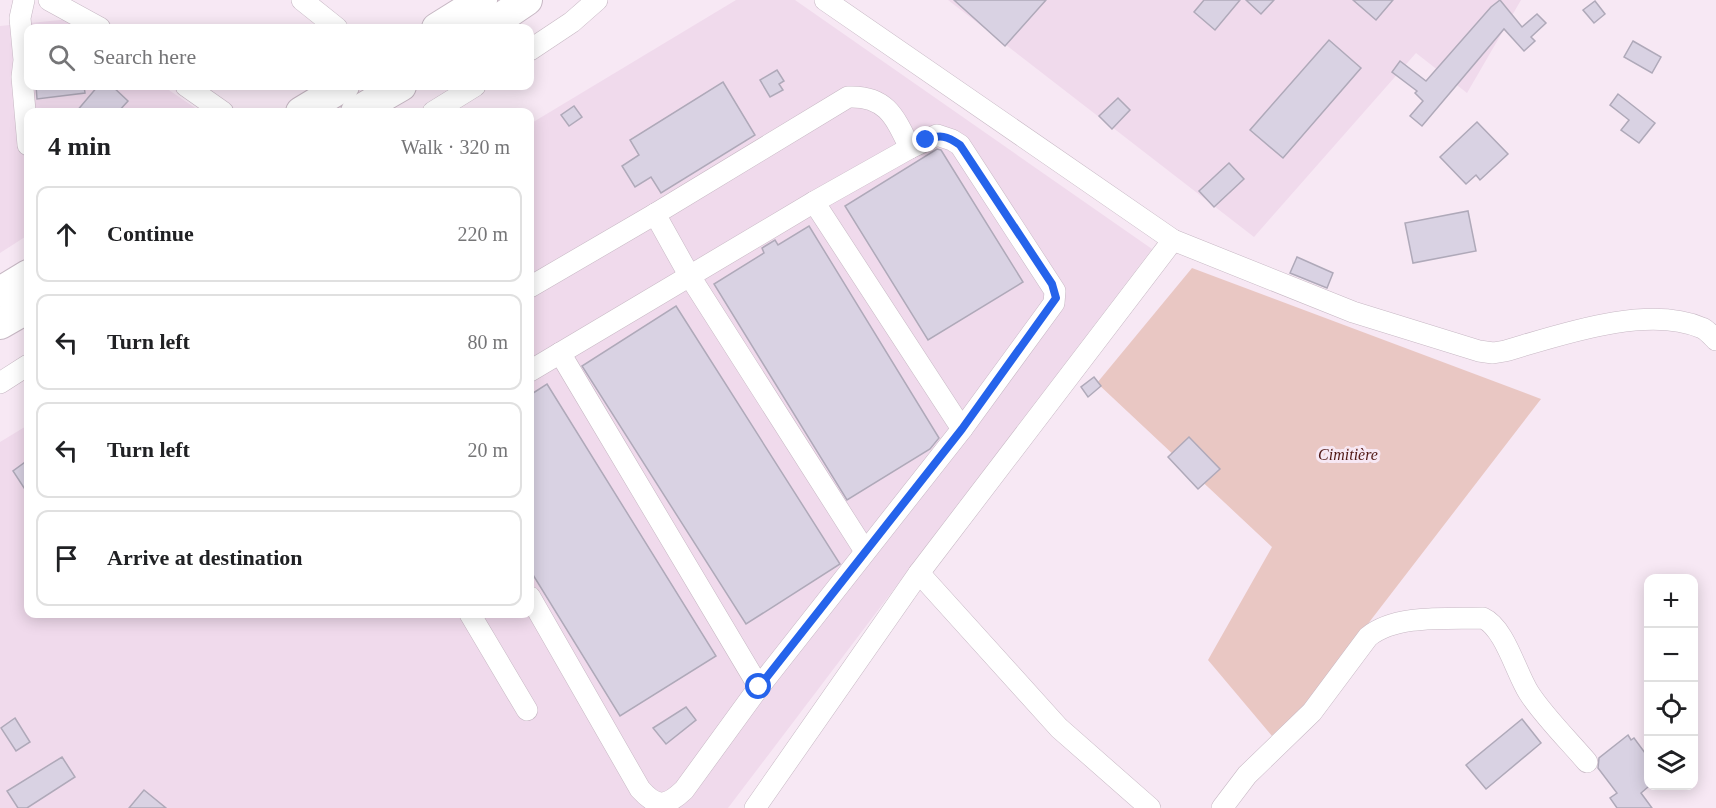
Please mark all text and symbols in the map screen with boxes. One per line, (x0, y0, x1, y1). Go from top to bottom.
search box (24, 24, 534, 90)
icon: search (45, 41, 78, 74)
text: Search here (93, 44, 196, 69)
route end (912, 126, 938, 152)
text: 4 min (48, 132, 111, 161)
text: Walk · 320 m (401, 136, 510, 158)
icon: ahead (50, 218, 83, 251)
text: Continue (107, 221, 194, 246)
text: 220 m (457, 223, 508, 245)
icon: left (50, 326, 83, 359)
text: Turn left (107, 329, 190, 354)
text: 80 m (467, 331, 508, 353)
icon: left (50, 434, 83, 467)
text: Turn left (107, 437, 190, 462)
text: 20 m (467, 439, 508, 461)
park label: Cimitière (1318, 446, 1378, 463)
icon: arrive (50, 542, 83, 575)
text: Arrive at destination (107, 545, 303, 570)
map controls (1644, 574, 1698, 790)
button: + (1644, 574, 1698, 628)
button: − (1644, 628, 1698, 682)
route start (745, 673, 771, 699)
button: locate (1644, 682, 1698, 736)
button: layers (1644, 736, 1698, 790)

